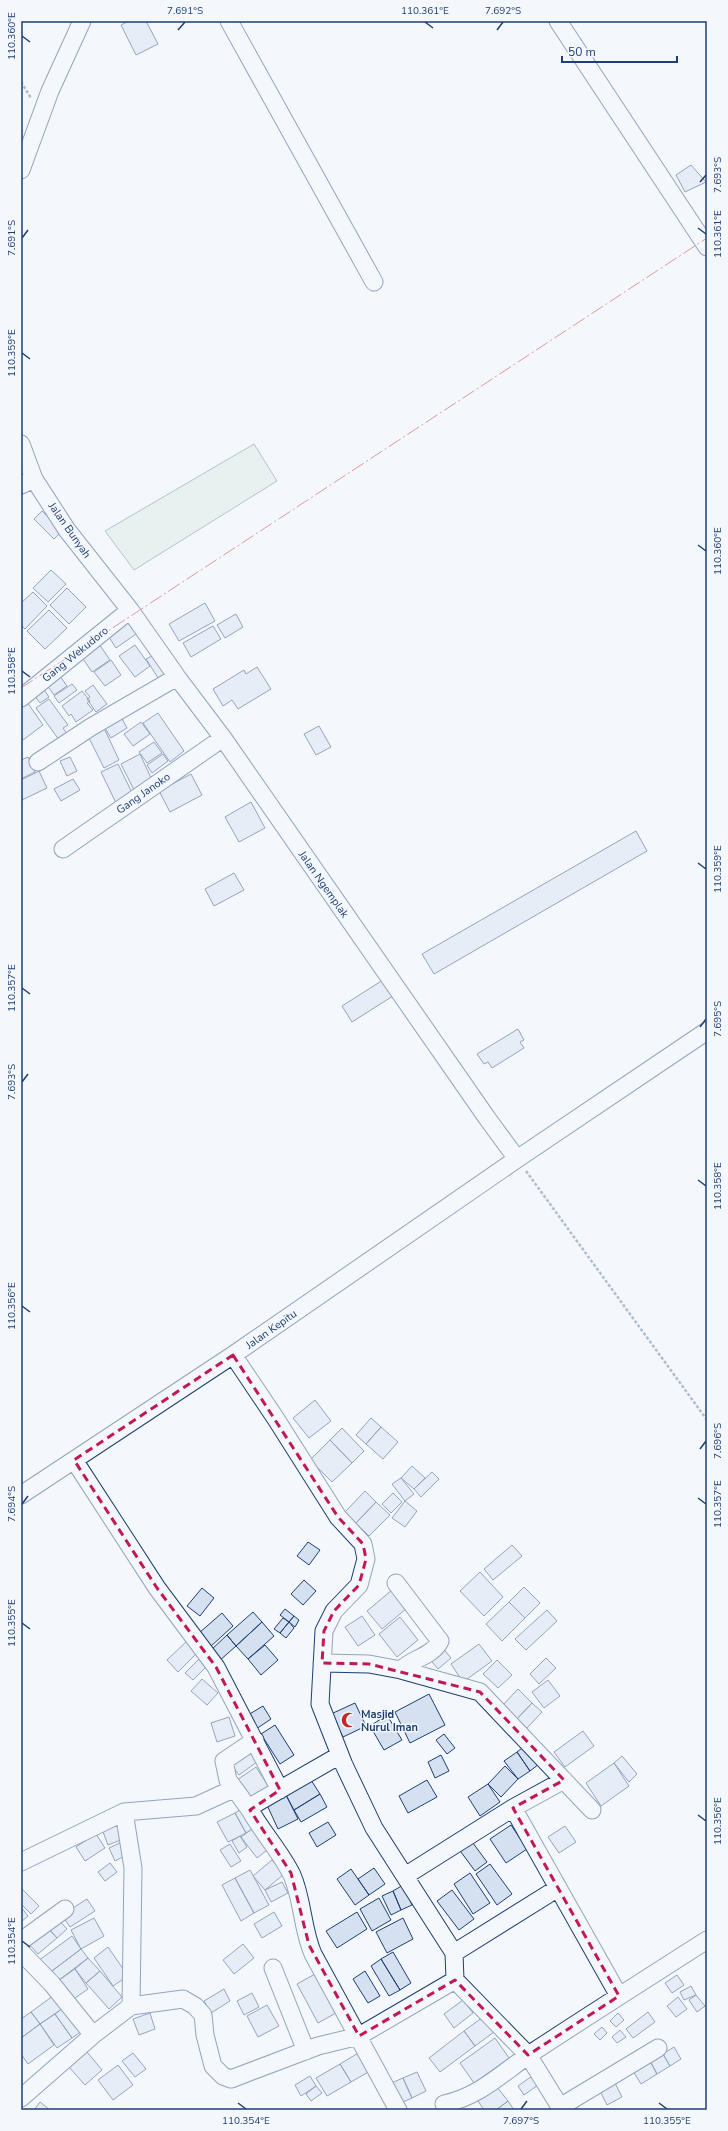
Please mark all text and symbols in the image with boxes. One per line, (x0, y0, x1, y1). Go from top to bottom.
text: 7.691°S (167, 4, 203, 18)
text: 110.361°E (401, 4, 449, 18)
text: 7.692°S (485, 4, 521, 18)
text: 110.360°E (5, 12, 19, 60)
scale bar (562, 38, 677, 64)
text: 50 m (568, 44, 596, 60)
text: 7.693°S (711, 157, 725, 193)
text: 110.361°E (711, 210, 725, 258)
text: 7.691°S (5, 220, 19, 256)
text: 110.359°E (5, 329, 19, 377)
street label: Jalan Bunyah (44, 499, 94, 561)
text: 110.360°E (711, 527, 725, 575)
street label: Gang Wekudoro (39, 623, 111, 686)
text: 110.358°E (5, 647, 19, 695)
street label: Gang Janoko (113, 769, 173, 817)
text: 110.359°E (711, 845, 725, 893)
street label: Jalan Ngemplak (294, 847, 353, 921)
text: 110.357°E (5, 964, 19, 1012)
text: 7.695°S (711, 1001, 725, 1037)
text: 7.693°S (5, 1064, 19, 1100)
text: 110.358°E (711, 1162, 725, 1210)
text: 110.356°E (5, 1282, 19, 1330)
street label: Jalan Kepitu (242, 1306, 300, 1353)
text: 7.696°S (711, 1423, 725, 1459)
text: 110.357°E (711, 1480, 725, 1528)
text: 7.694°S (5, 1486, 19, 1522)
text: 110.355°E (5, 1599, 19, 1647)
place label: Masjid Nurul Iman (361, 1707, 418, 1735)
mosque icon: Masjid Nurul Iman (340, 1711, 358, 1729)
text: 110.356°E (711, 1797, 725, 1845)
text: 110.354°E (5, 1917, 19, 1965)
text: 110.354°E (222, 2114, 270, 2128)
text: 7.697°S (503, 2114, 539, 2128)
text: 110.355°E (643, 2114, 691, 2128)

